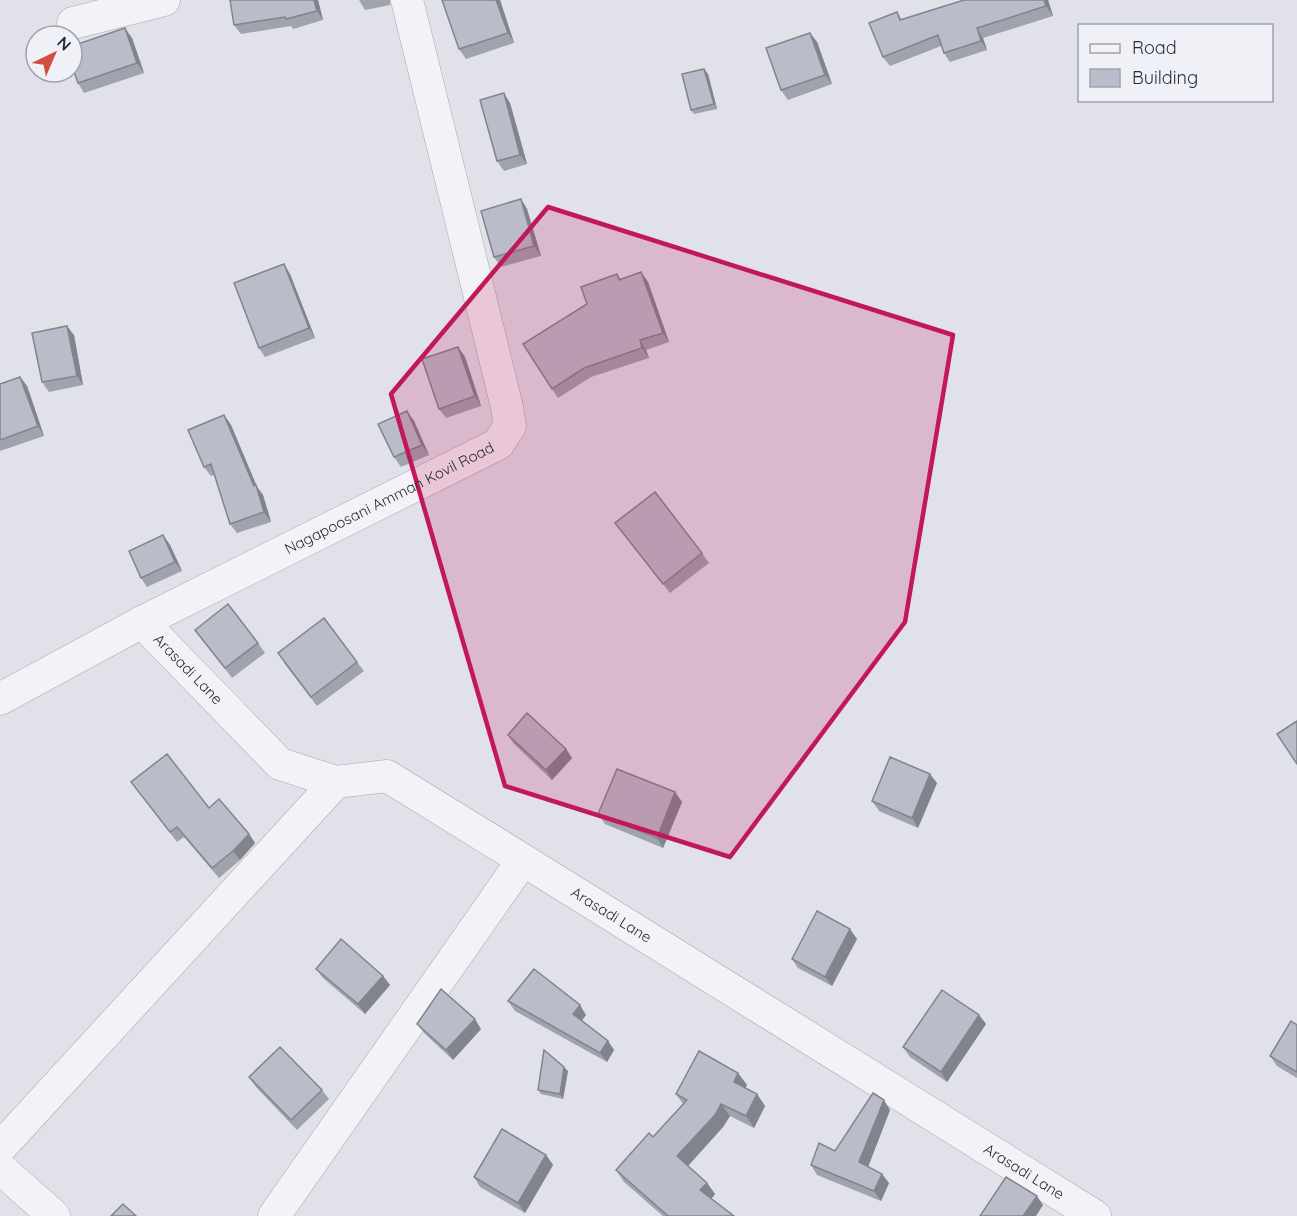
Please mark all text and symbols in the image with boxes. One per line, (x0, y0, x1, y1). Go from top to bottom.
north arrow (24, 24, 84, 84)
legend (1078, 24, 1273, 102)
text: N (53, 32, 76, 54)
text: Road (1132, 36, 1177, 59)
text: Building (1132, 66, 1198, 89)
street label: Nagapoosani Amman Kovil Road (281, 438, 497, 558)
street label: Arasadi Lane (150, 630, 227, 708)
street label: Arasadi Lane (568, 882, 655, 947)
street label: Arasadi Lane (980, 1139, 1068, 1204)

